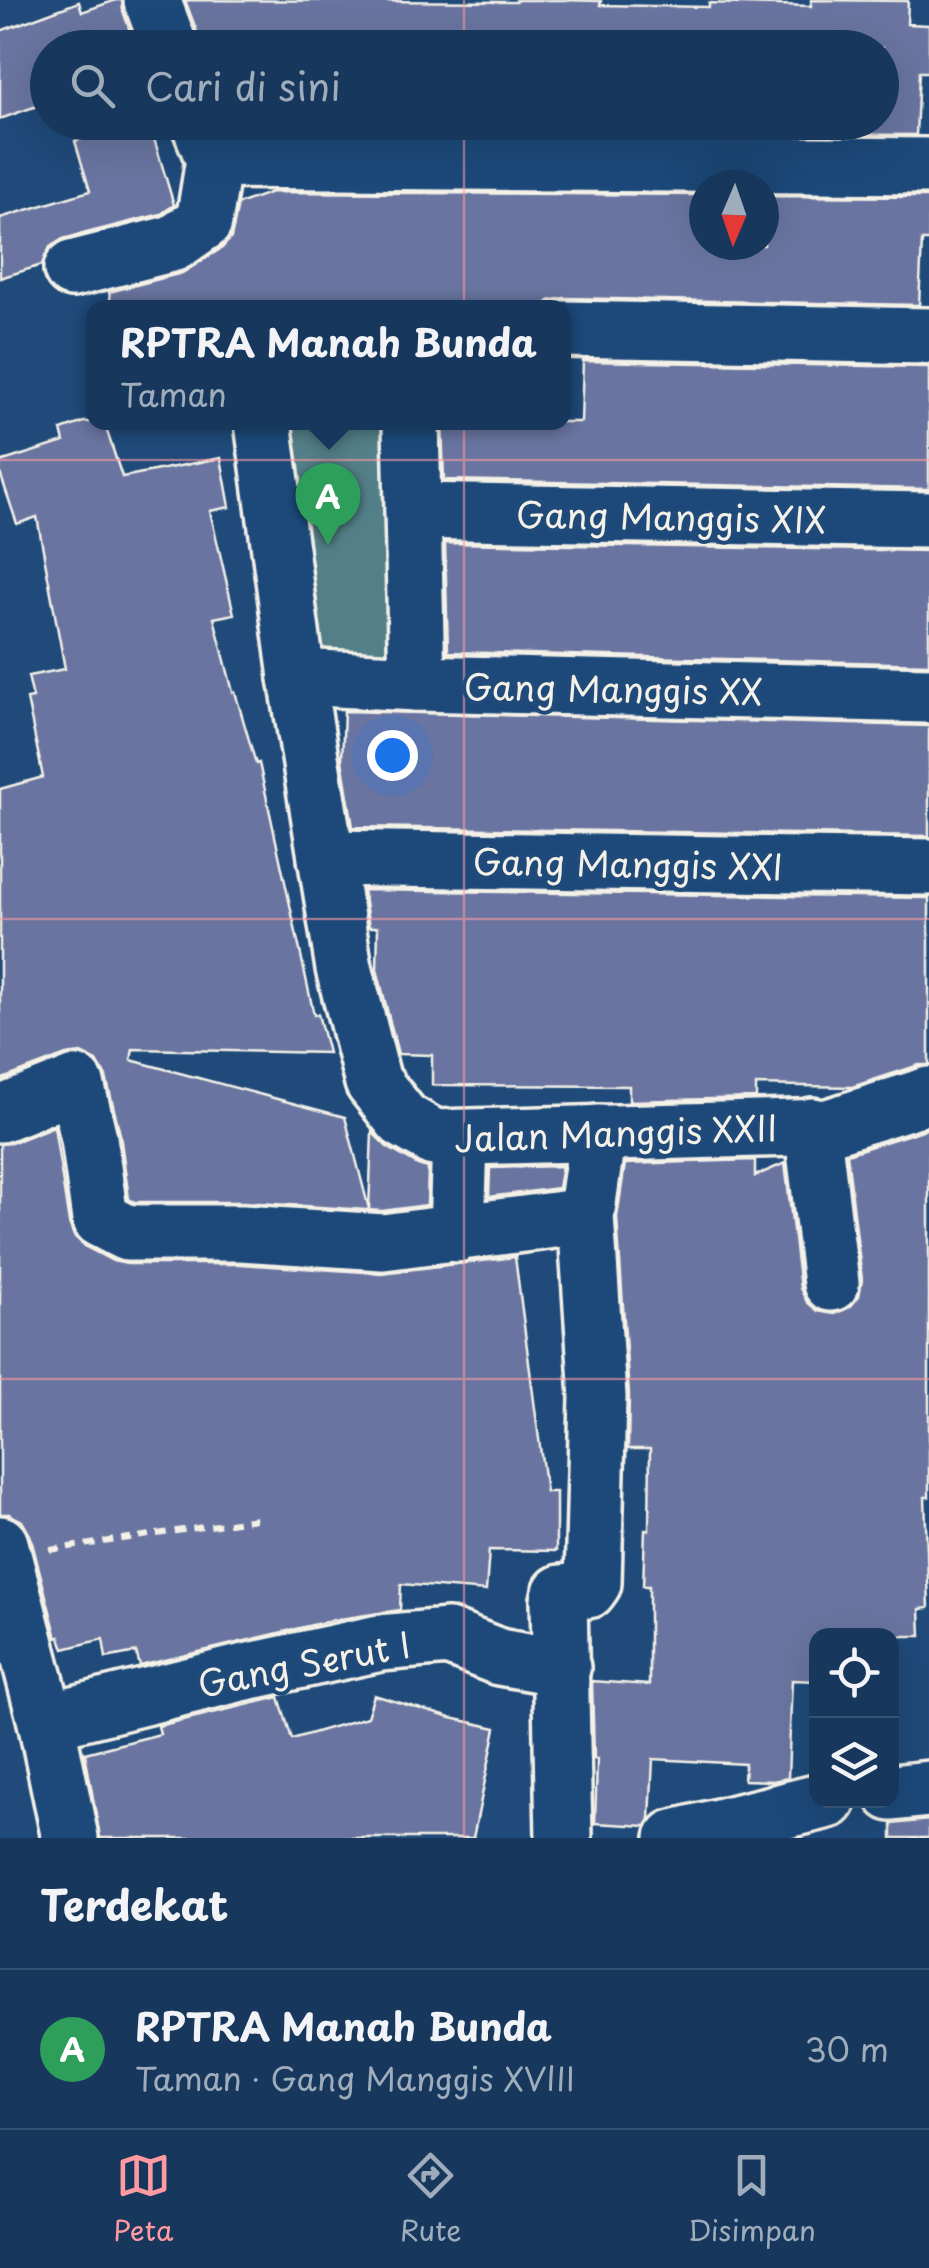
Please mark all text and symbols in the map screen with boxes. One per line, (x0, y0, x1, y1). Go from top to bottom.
search box (30, 30, 899, 140)
text: Cari di sini (145, 57, 341, 114)
icon: search (65, 58, 120, 113)
north arrow (689, 170, 779, 260)
popup (86, 300, 571, 430)
text: RPTRA Manah Bunda (120, 313, 537, 370)
text: Taman (120, 370, 227, 418)
pin: A (296, 462, 360, 545)
street label: Gang Manggis XIX (516, 487, 826, 545)
street label: Gang Manggis XX (463, 659, 763, 717)
your location (367, 730, 418, 781)
street label: Gang Manggis XXI (472, 834, 784, 892)
street label: Jalan Manggis XXII (453, 1100, 779, 1164)
street label: Gang Serut I (193, 1616, 415, 1710)
map controls (809, 1628, 899, 1808)
button: locate (809, 1628, 899, 1718)
button: layers (809, 1718, 899, 1808)
text: Terdekat (40, 1872, 228, 1935)
text: RPTRA Manah Bunda (135, 1997, 552, 2054)
text: A (60, 2025, 85, 2073)
text: 30 m (805, 2025, 889, 2073)
text: Taman · Gang Manggis XVIII (135, 2054, 575, 2102)
tab: Peta (113, 2148, 173, 2251)
tab: Rute (400, 2148, 462, 2251)
tab: Disimpan (688, 2148, 816, 2251)

